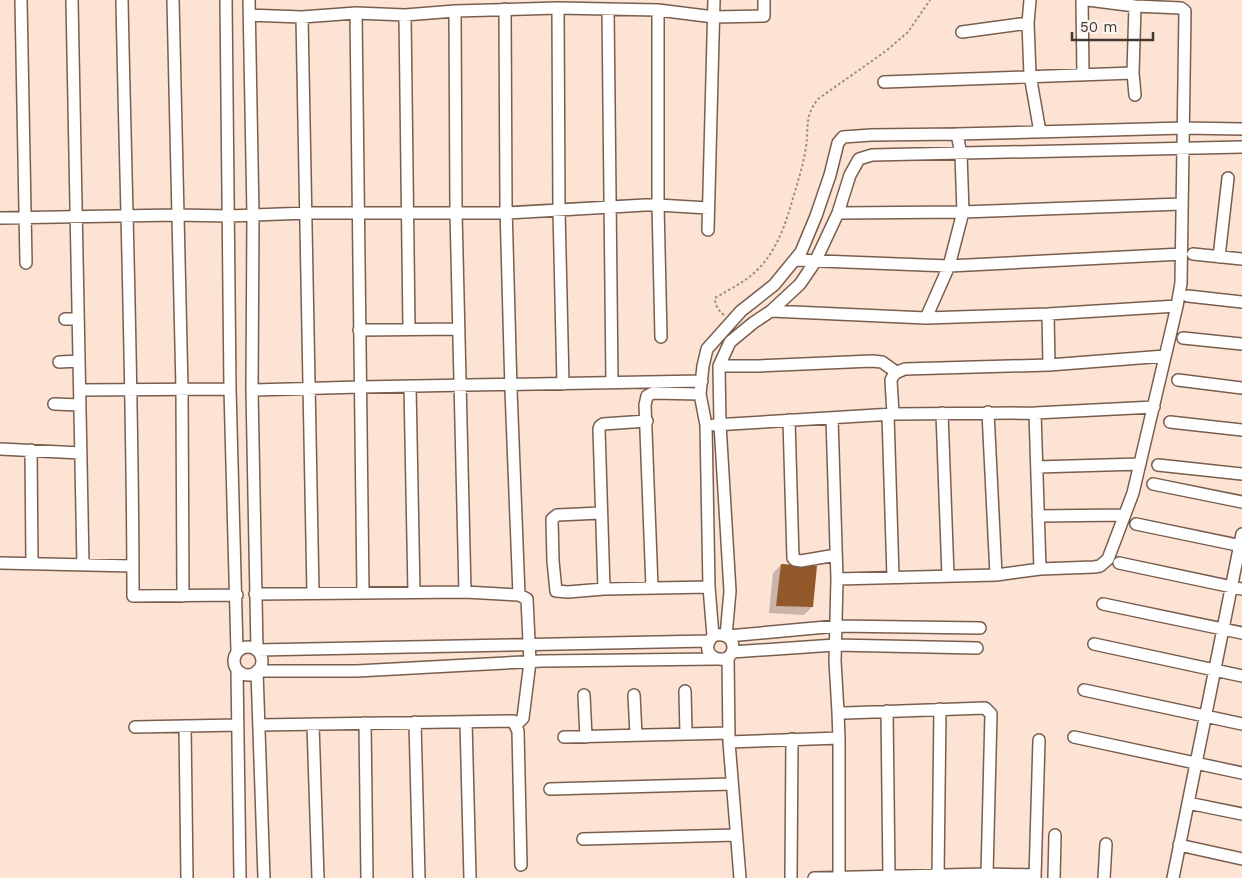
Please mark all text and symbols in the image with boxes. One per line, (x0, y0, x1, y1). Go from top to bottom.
scale bar (1072, 10, 1153, 42)
text: 50 m (1080, 18, 1117, 36)

